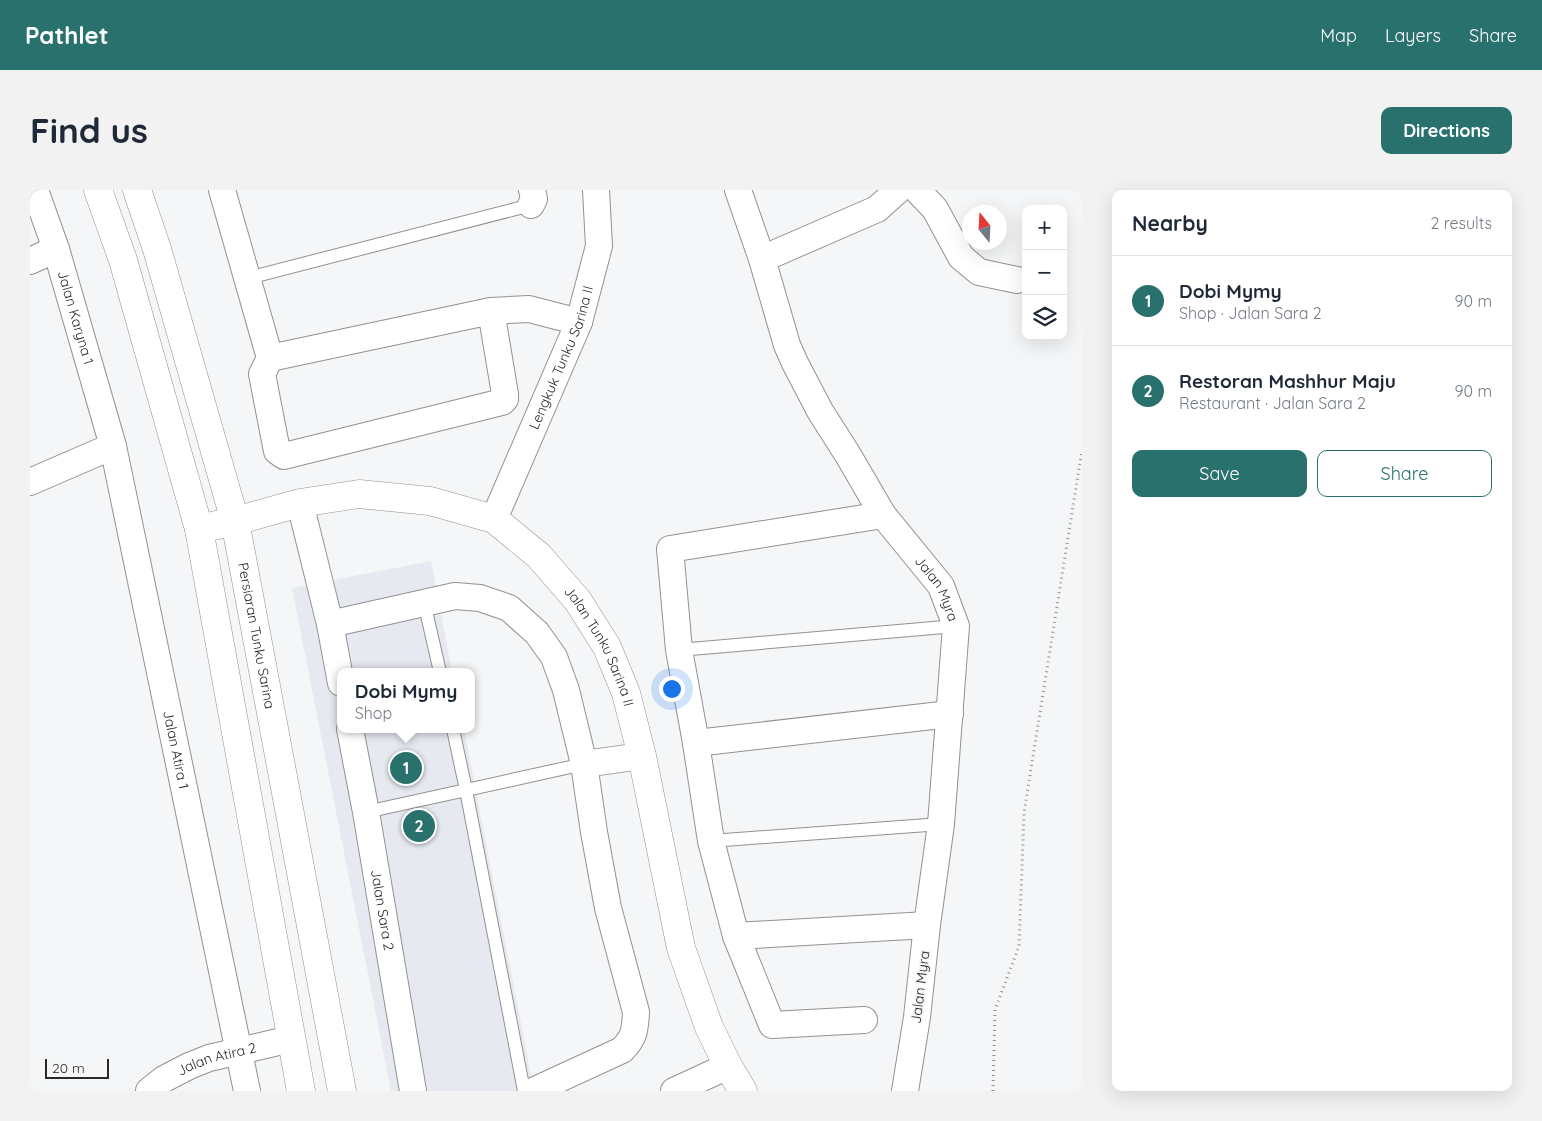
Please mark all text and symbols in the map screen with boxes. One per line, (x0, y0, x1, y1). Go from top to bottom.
text: Pathlet (25, 20, 109, 50)
text: Map (1320, 24, 1357, 47)
text: Layers (1385, 24, 1441, 47)
text: Share (1469, 24, 1517, 47)
button: Directions (1381, 107, 1512, 154)
text: Find us (30, 108, 148, 152)
north arrow (962, 205, 1007, 250)
map controls (1022, 205, 1067, 340)
button: + (1022, 205, 1067, 250)
text: Nearby (1132, 210, 1208, 236)
text: 2 results (1430, 213, 1492, 233)
button: − (1022, 250, 1067, 295)
street label: Jalan Karyna 1 (54, 268, 98, 367)
text: Dobi Mymy (1179, 279, 1282, 303)
street label: Lengkuk Tunku Sarina II (525, 284, 597, 432)
text: 1 (1145, 291, 1151, 311)
text: 90 m (1455, 291, 1492, 311)
button: layers (1022, 295, 1067, 340)
text: Shop · Jalan Sara 2 (1179, 303, 1322, 323)
text: Restoran Mashhur Maju (1179, 369, 1396, 393)
text: 2 (1143, 381, 1153, 401)
text: 90 m (1455, 381, 1492, 401)
text: Restaurant · Jalan Sara 2 (1179, 393, 1366, 413)
button: Save (1132, 450, 1307, 497)
button: Share (1317, 450, 1492, 497)
street label: Jalan Myra (911, 552, 962, 624)
street label: Persiaran Tunku Sarina (234, 561, 279, 710)
street label: Jalan Tunku Sarina II (560, 582, 638, 708)
popup (337, 668, 475, 733)
your location (659, 676, 685, 702)
text: Dobi Mymy (355, 679, 457, 703)
text: Shop (355, 703, 392, 723)
street label: Jalan Atira 1 (159, 709, 193, 791)
pin: 1 (390, 749, 422, 787)
pin: 2 (403, 807, 435, 845)
street label: Jalan Sara 2 (367, 868, 398, 952)
street label: Jalan Myra (907, 949, 933, 1025)
street label: Jalan Atira 2 (174, 1038, 258, 1080)
scale bar (45, 1056, 109, 1079)
text: 20 m (52, 1059, 85, 1077)

